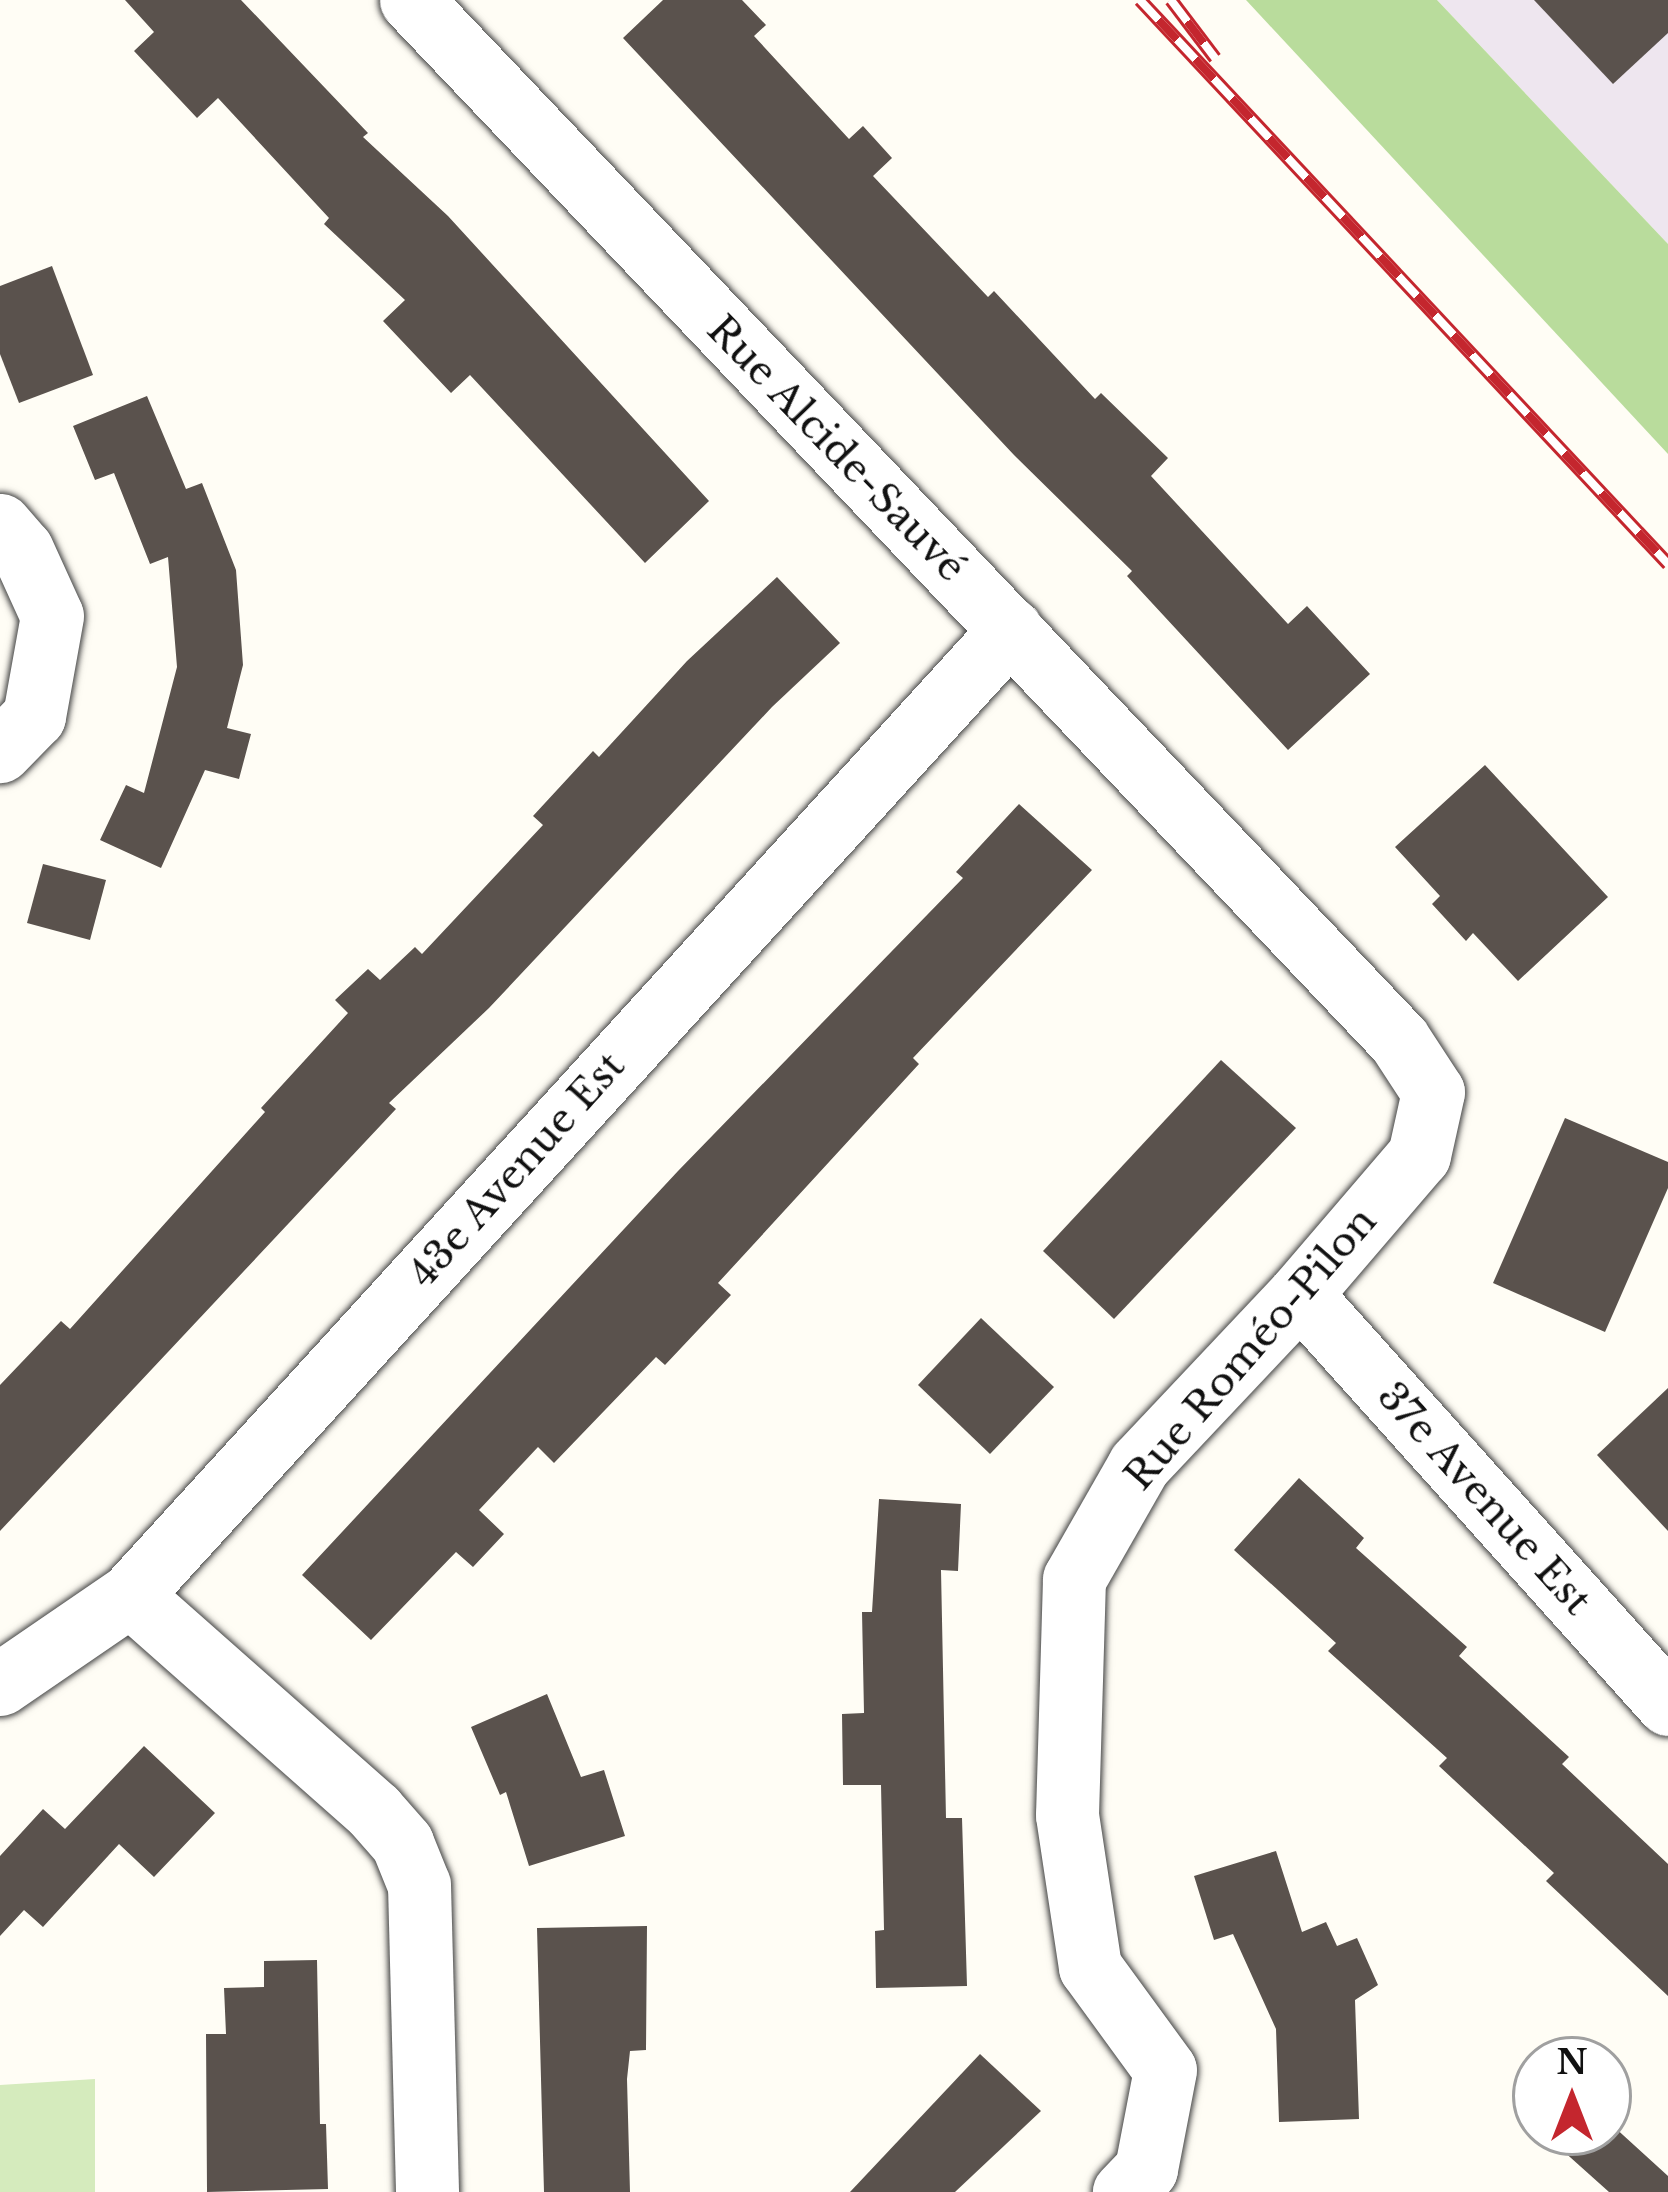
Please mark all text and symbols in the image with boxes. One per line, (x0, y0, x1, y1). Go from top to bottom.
street label: Rue Alcide-Sauvé (697, 306, 975, 592)
street label: 43e Avenue Est (399, 1043, 635, 1297)
street label: Rue Roméo-Pilon (1116, 1198, 1386, 1500)
street label: 37e Avenue Est (1367, 1373, 1601, 1625)
north arrow (1512, 2036, 1632, 2156)
text: N (1556, 2042, 1588, 2083)

